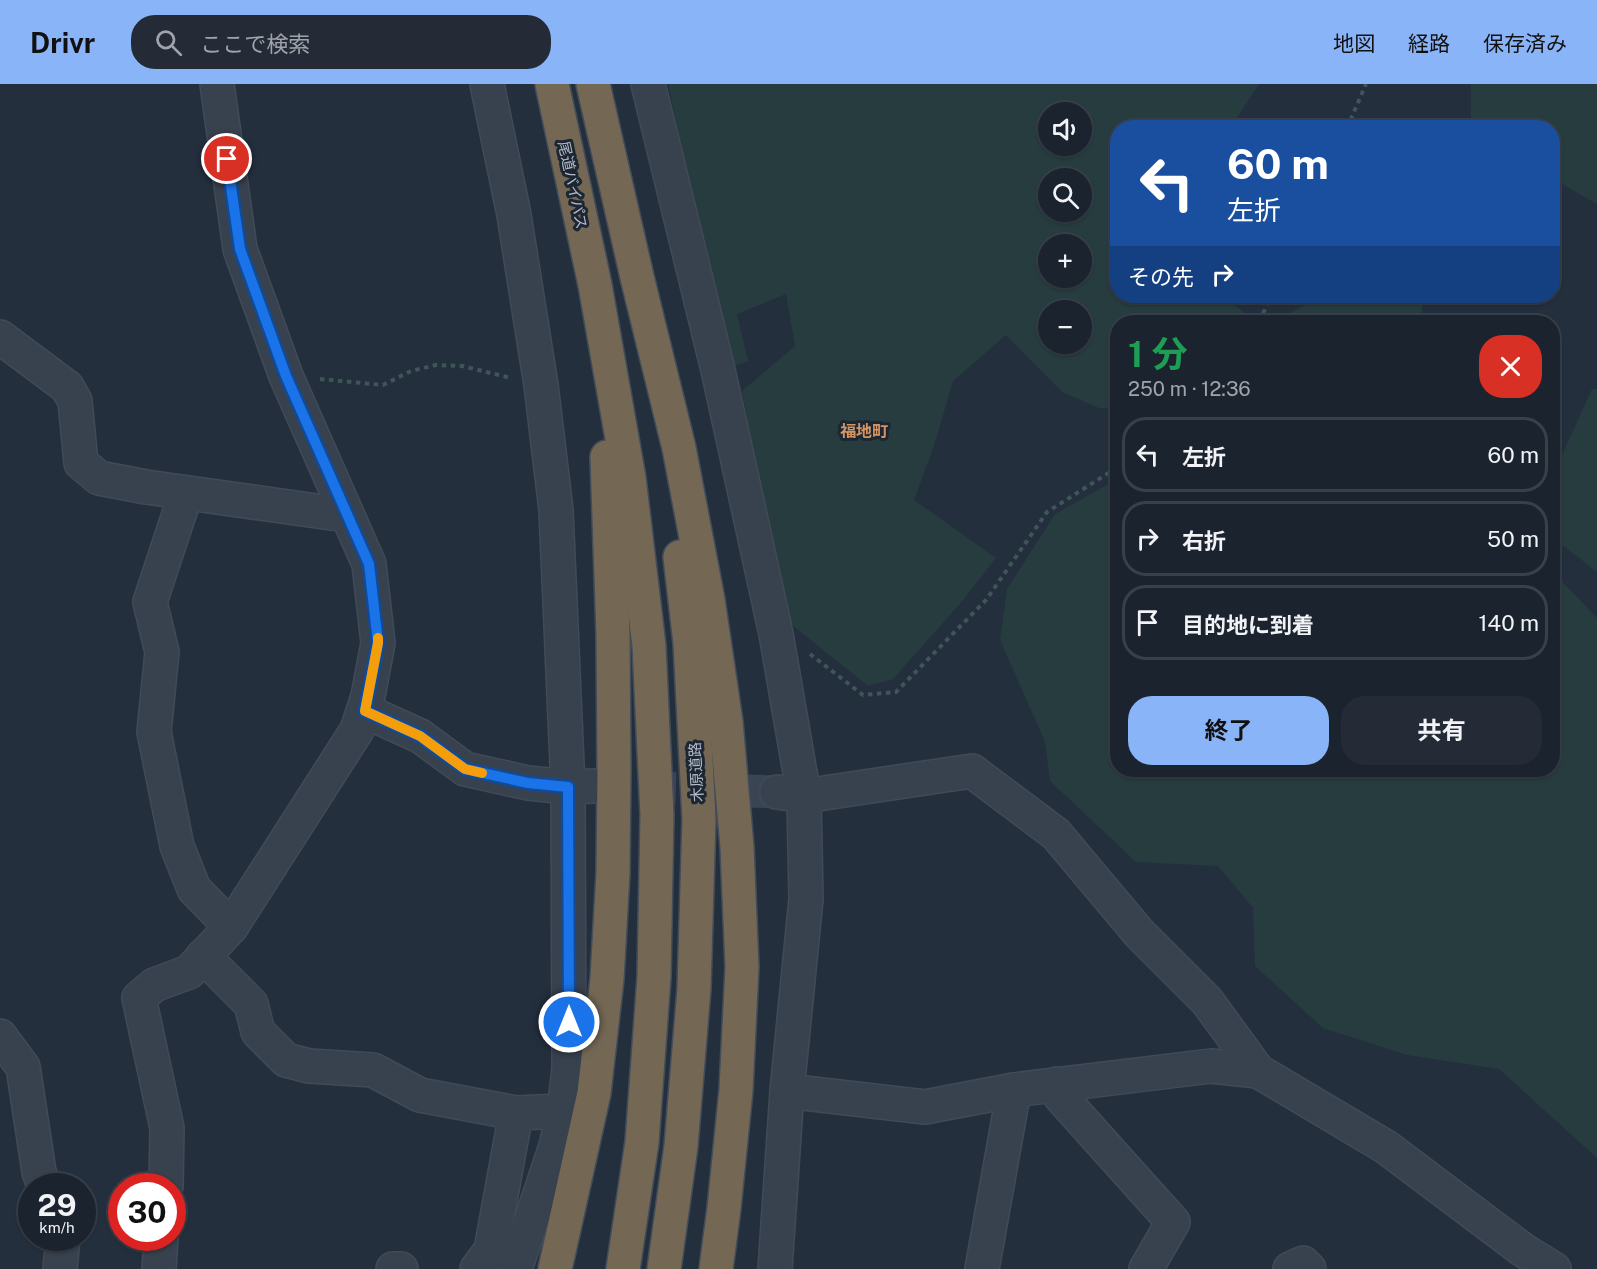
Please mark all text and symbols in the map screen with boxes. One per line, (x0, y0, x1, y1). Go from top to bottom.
search box (131, 15, 551, 69)
text: Drivr (30, 26, 95, 59)
icon: search (152, 26, 185, 59)
text: ここで検索 (200, 31, 310, 57)
text: 地図 (1333, 31, 1375, 56)
text: 経路 (1408, 31, 1450, 56)
text: 保存済み (1483, 31, 1567, 56)
map controls (1038, 102, 1092, 354)
button: sound (1038, 102, 1092, 156)
pin (201, 133, 252, 184)
street label: 尾道バイパス (555, 139, 591, 231)
text: 60 m (1227, 139, 1329, 188)
icon: arrive (210, 142, 243, 175)
icon: left (1128, 144, 1206, 222)
button: search (1038, 168, 1092, 222)
text: 左折 (1227, 194, 1281, 226)
button: + (1038, 234, 1092, 288)
icon: right (1206, 258, 1239, 291)
text: その先 (1128, 264, 1194, 290)
button: − (1038, 300, 1092, 354)
text: 1 分 (1128, 333, 1188, 375)
button: close (1479, 335, 1542, 398)
text: 250 m · 12:36 (1128, 377, 1251, 401)
district label: 福地町 (840, 422, 888, 441)
icon: left (1131, 438, 1164, 471)
text: 60 m (1488, 442, 1539, 468)
text: 左折 (1182, 444, 1226, 470)
icon: right (1131, 522, 1164, 555)
text: 50 m (1487, 526, 1539, 552)
text: 右折 (1182, 528, 1226, 554)
icon: arrive (1131, 606, 1164, 639)
text: 140 m (1478, 610, 1539, 636)
text: 目的地に到着 (1182, 612, 1314, 638)
button: 終了 (1128, 696, 1329, 765)
button: 共有 (1341, 696, 1542, 765)
street label: 木原道路 (686, 742, 706, 802)
position arrow (537, 990, 601, 1054)
speed limit sign: 30 (108, 1173, 186, 1251)
text: 29 (38, 1187, 76, 1223)
text: km/h (39, 1219, 75, 1236)

